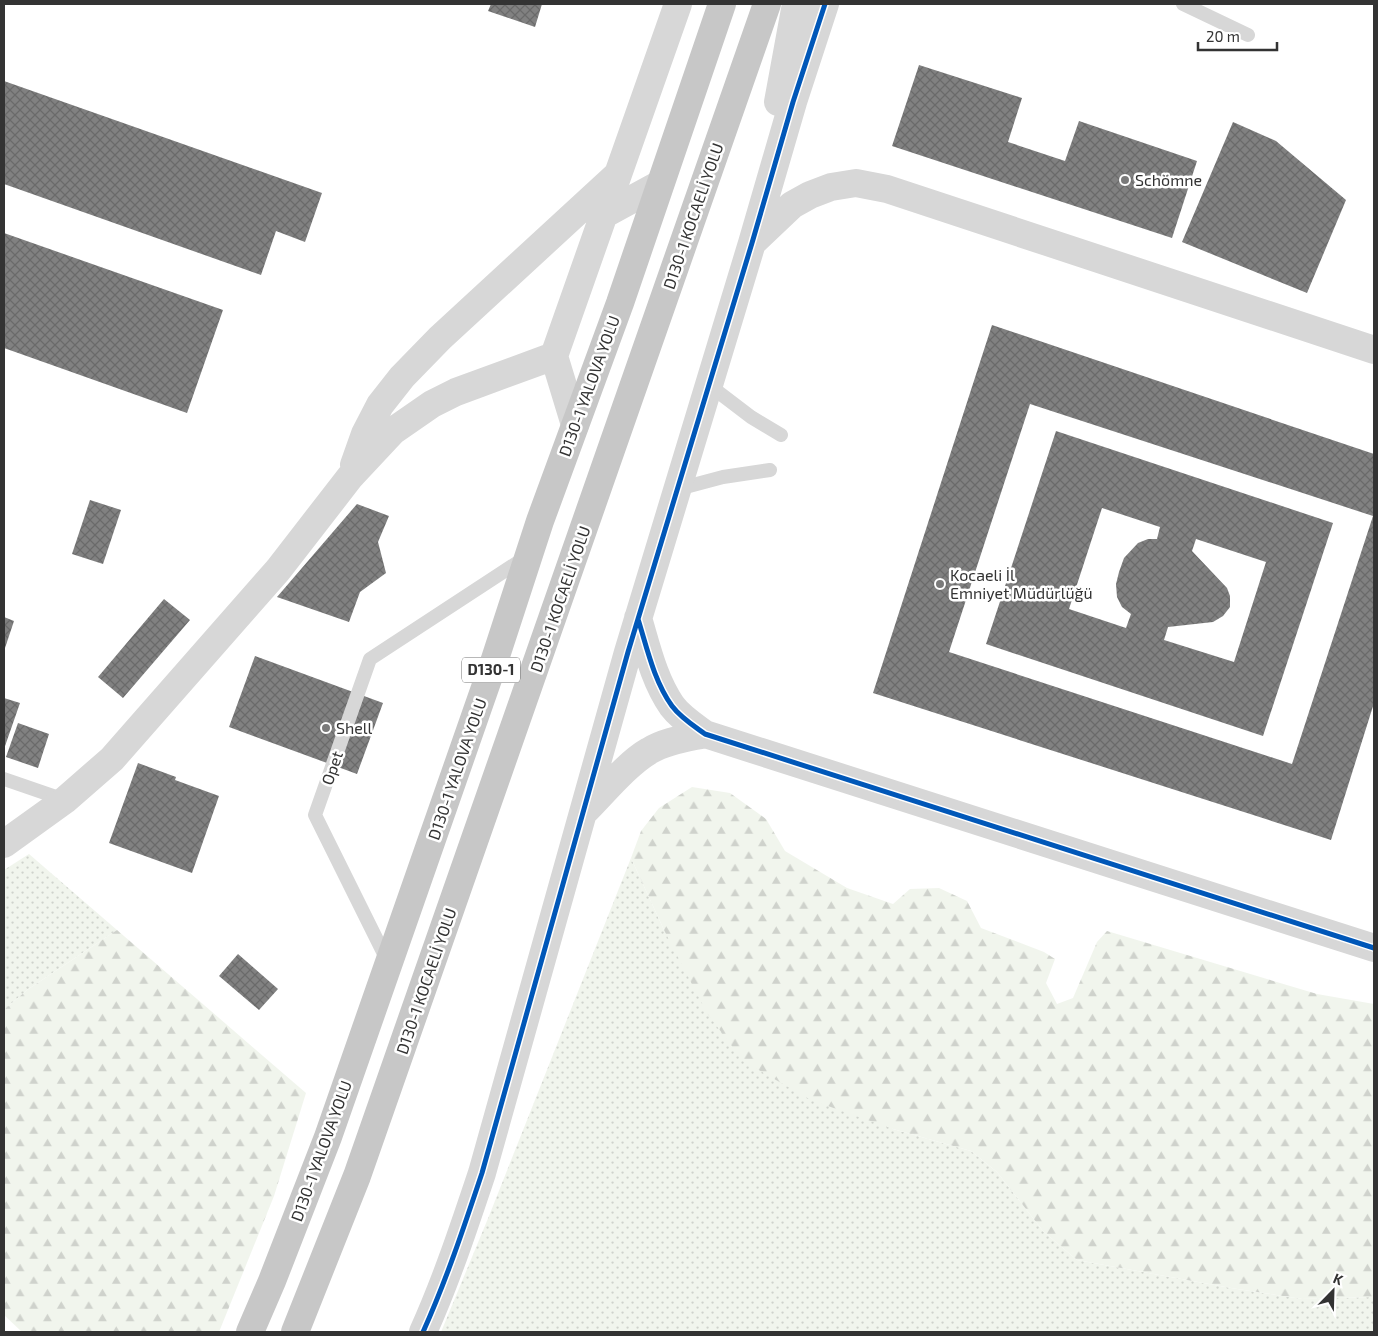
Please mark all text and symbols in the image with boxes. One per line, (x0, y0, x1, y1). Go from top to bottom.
scale bar (1198, 20, 1277, 52)
text: 20 m (1206, 27, 1240, 45)
street label: D130-1 KOCAELİ YOLU (659, 140, 727, 292)
place label: Schömne (1135, 170, 1202, 189)
marker: Schömne (1119, 174, 1131, 186)
street label: D130-1 YALOVA YOLU (554, 313, 623, 459)
street label: D130-1 KOCAELİ YOLU (526, 523, 594, 675)
place label: Kocaeli İl Emniyet Müdürlüğü (950, 565, 1093, 602)
marker: Kocaeli İl Emniyet Müdürlüğü (934, 578, 946, 590)
road number: D130-1 (462, 658, 520, 682)
street label: D130-1 YALOVA YOLU (423, 696, 490, 842)
place label: Shell (336, 718, 373, 737)
marker: Shell (320, 722, 332, 734)
street label: Opet (317, 748, 346, 787)
street label: D130-1 KOCAELİ YOLU (392, 905, 460, 1057)
street label: D130-1 YALOVA YOLU (286, 1078, 355, 1224)
north arrow (1308, 1266, 1358, 1316)
text: K (1331, 1269, 1346, 1288)

